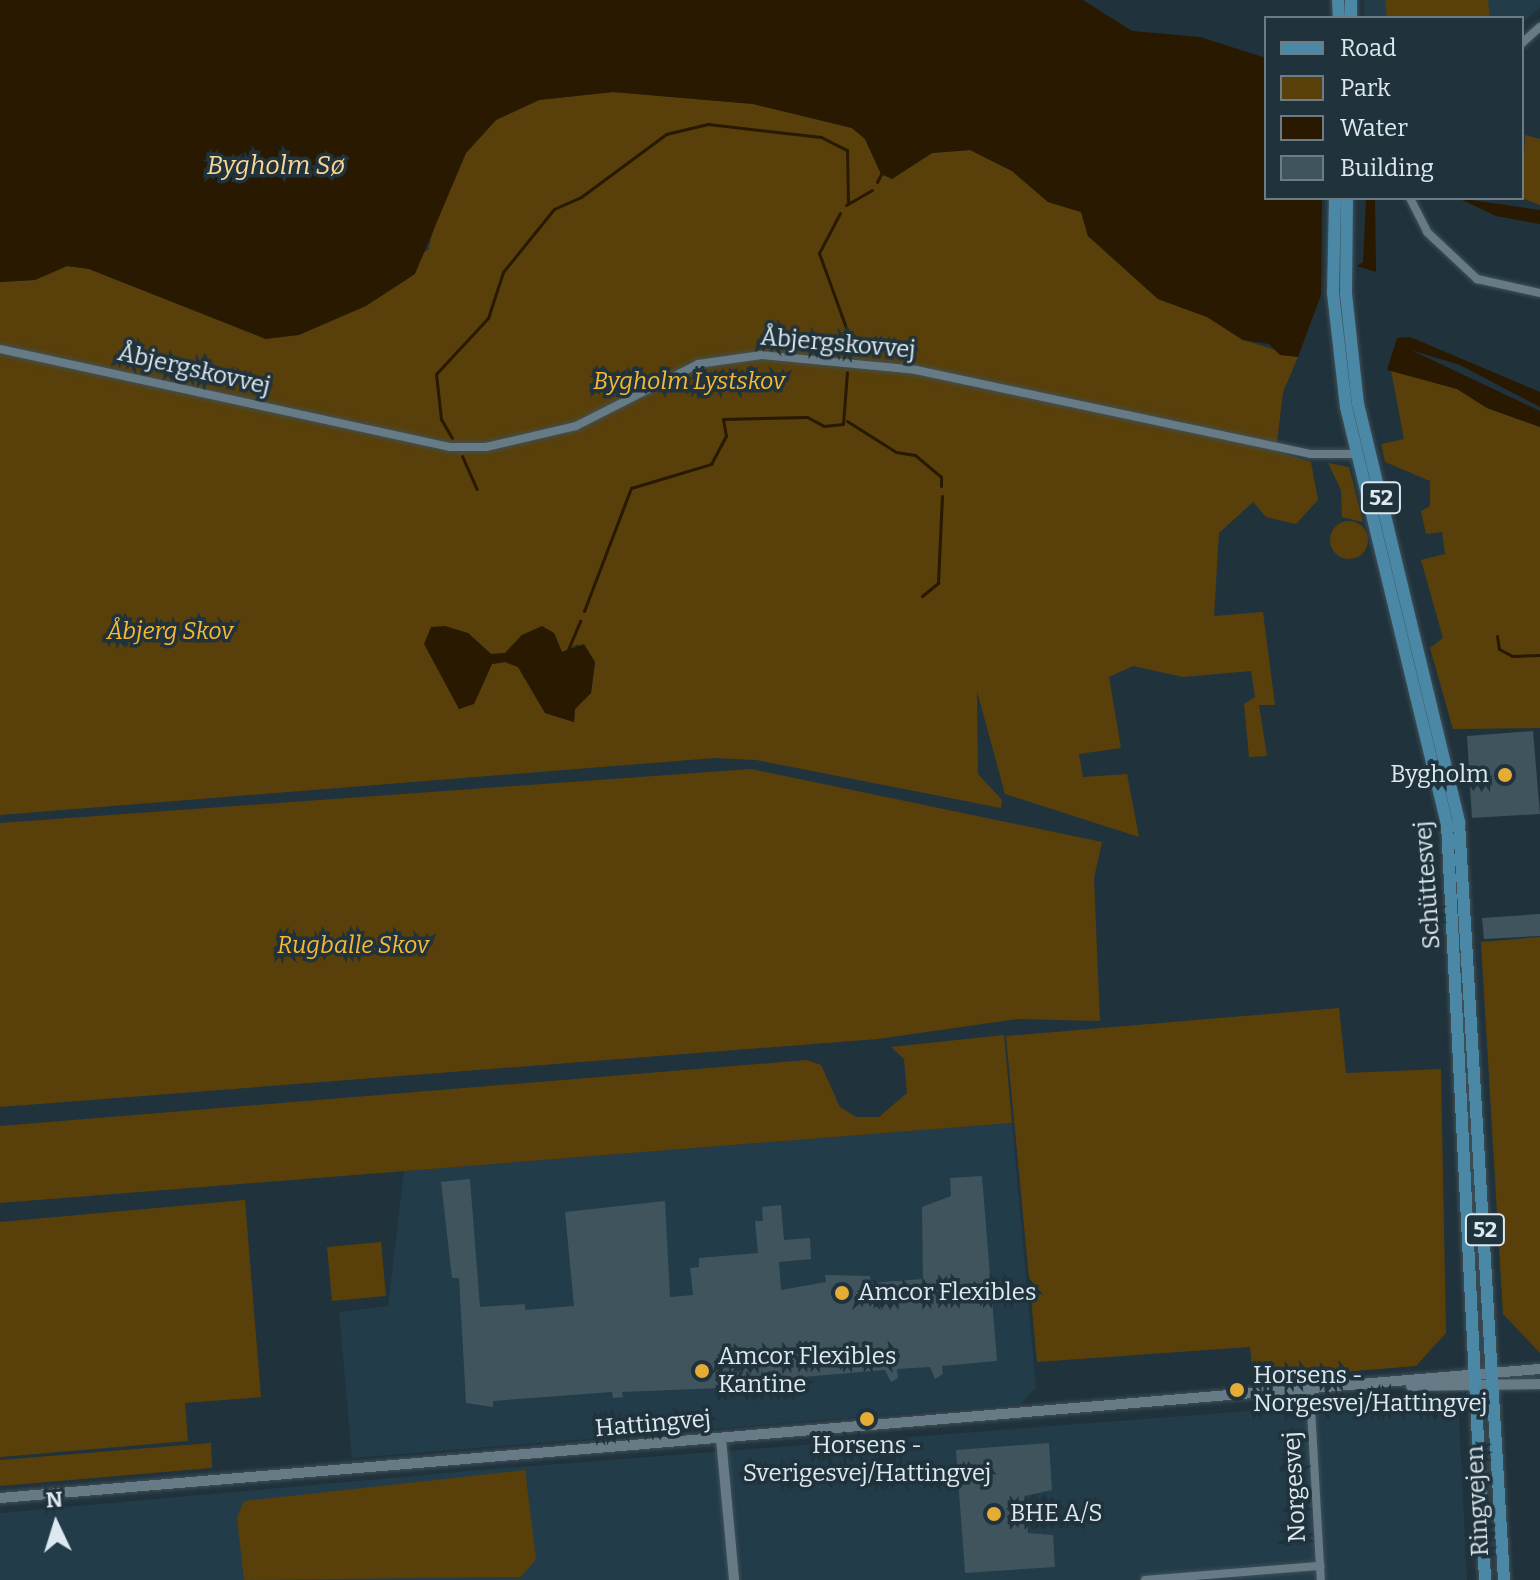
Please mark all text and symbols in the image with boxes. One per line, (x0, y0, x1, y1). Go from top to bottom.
legend (1264, 16, 1524, 200)
text: Road (1340, 34, 1396, 62)
text: Park (1340, 74, 1391, 102)
text: Water (1340, 114, 1408, 142)
water label: Bygholm Sø (207, 150, 345, 182)
text: Building (1340, 154, 1434, 182)
street label: Åbjergskovvej (759, 323, 917, 365)
street label: Åbjergskovvej (115, 338, 273, 402)
park label: Bygholm Lystskov (593, 368, 785, 396)
road number: 52 (1359, 480, 1403, 516)
park label: Åbjerg Skov (107, 618, 233, 646)
place label: Bygholm (1390, 761, 1489, 789)
marker: Bygholm (1496, 766, 1514, 784)
street label: Schüttesvej (1409, 820, 1447, 950)
park label: Rugballe Skov (277, 932, 429, 960)
road number: 52 (1463, 1212, 1507, 1248)
place label: Amcor Flexibles (858, 1279, 1036, 1307)
marker: Amcor Flexibles (833, 1284, 851, 1302)
place label: Amcor Flexibles Kantine (718, 1343, 896, 1399)
marker: Amcor Flexibles Kantine (693, 1362, 711, 1380)
place label: Horsens - Norgesvej/Hattingvej (1253, 1362, 1488, 1418)
marker: Horsens - Norgesvej/Hattingvej (1228, 1381, 1246, 1399)
street label: Hattingvej (594, 1405, 712, 1443)
marker: Horsens - Sverigesvej/Hattingvej (858, 1410, 876, 1428)
street label: Norgesvej (1278, 1431, 1312, 1543)
place label: Horsens - Sverigesvej/Hattingvej (743, 1432, 991, 1488)
street label: Ringvejen (1461, 1445, 1495, 1557)
north arrow (16, 1484, 96, 1564)
text: N (45, 1486, 64, 1514)
place label: BHE A/S (1010, 1500, 1103, 1528)
marker: BHE A/S (985, 1505, 1003, 1523)

